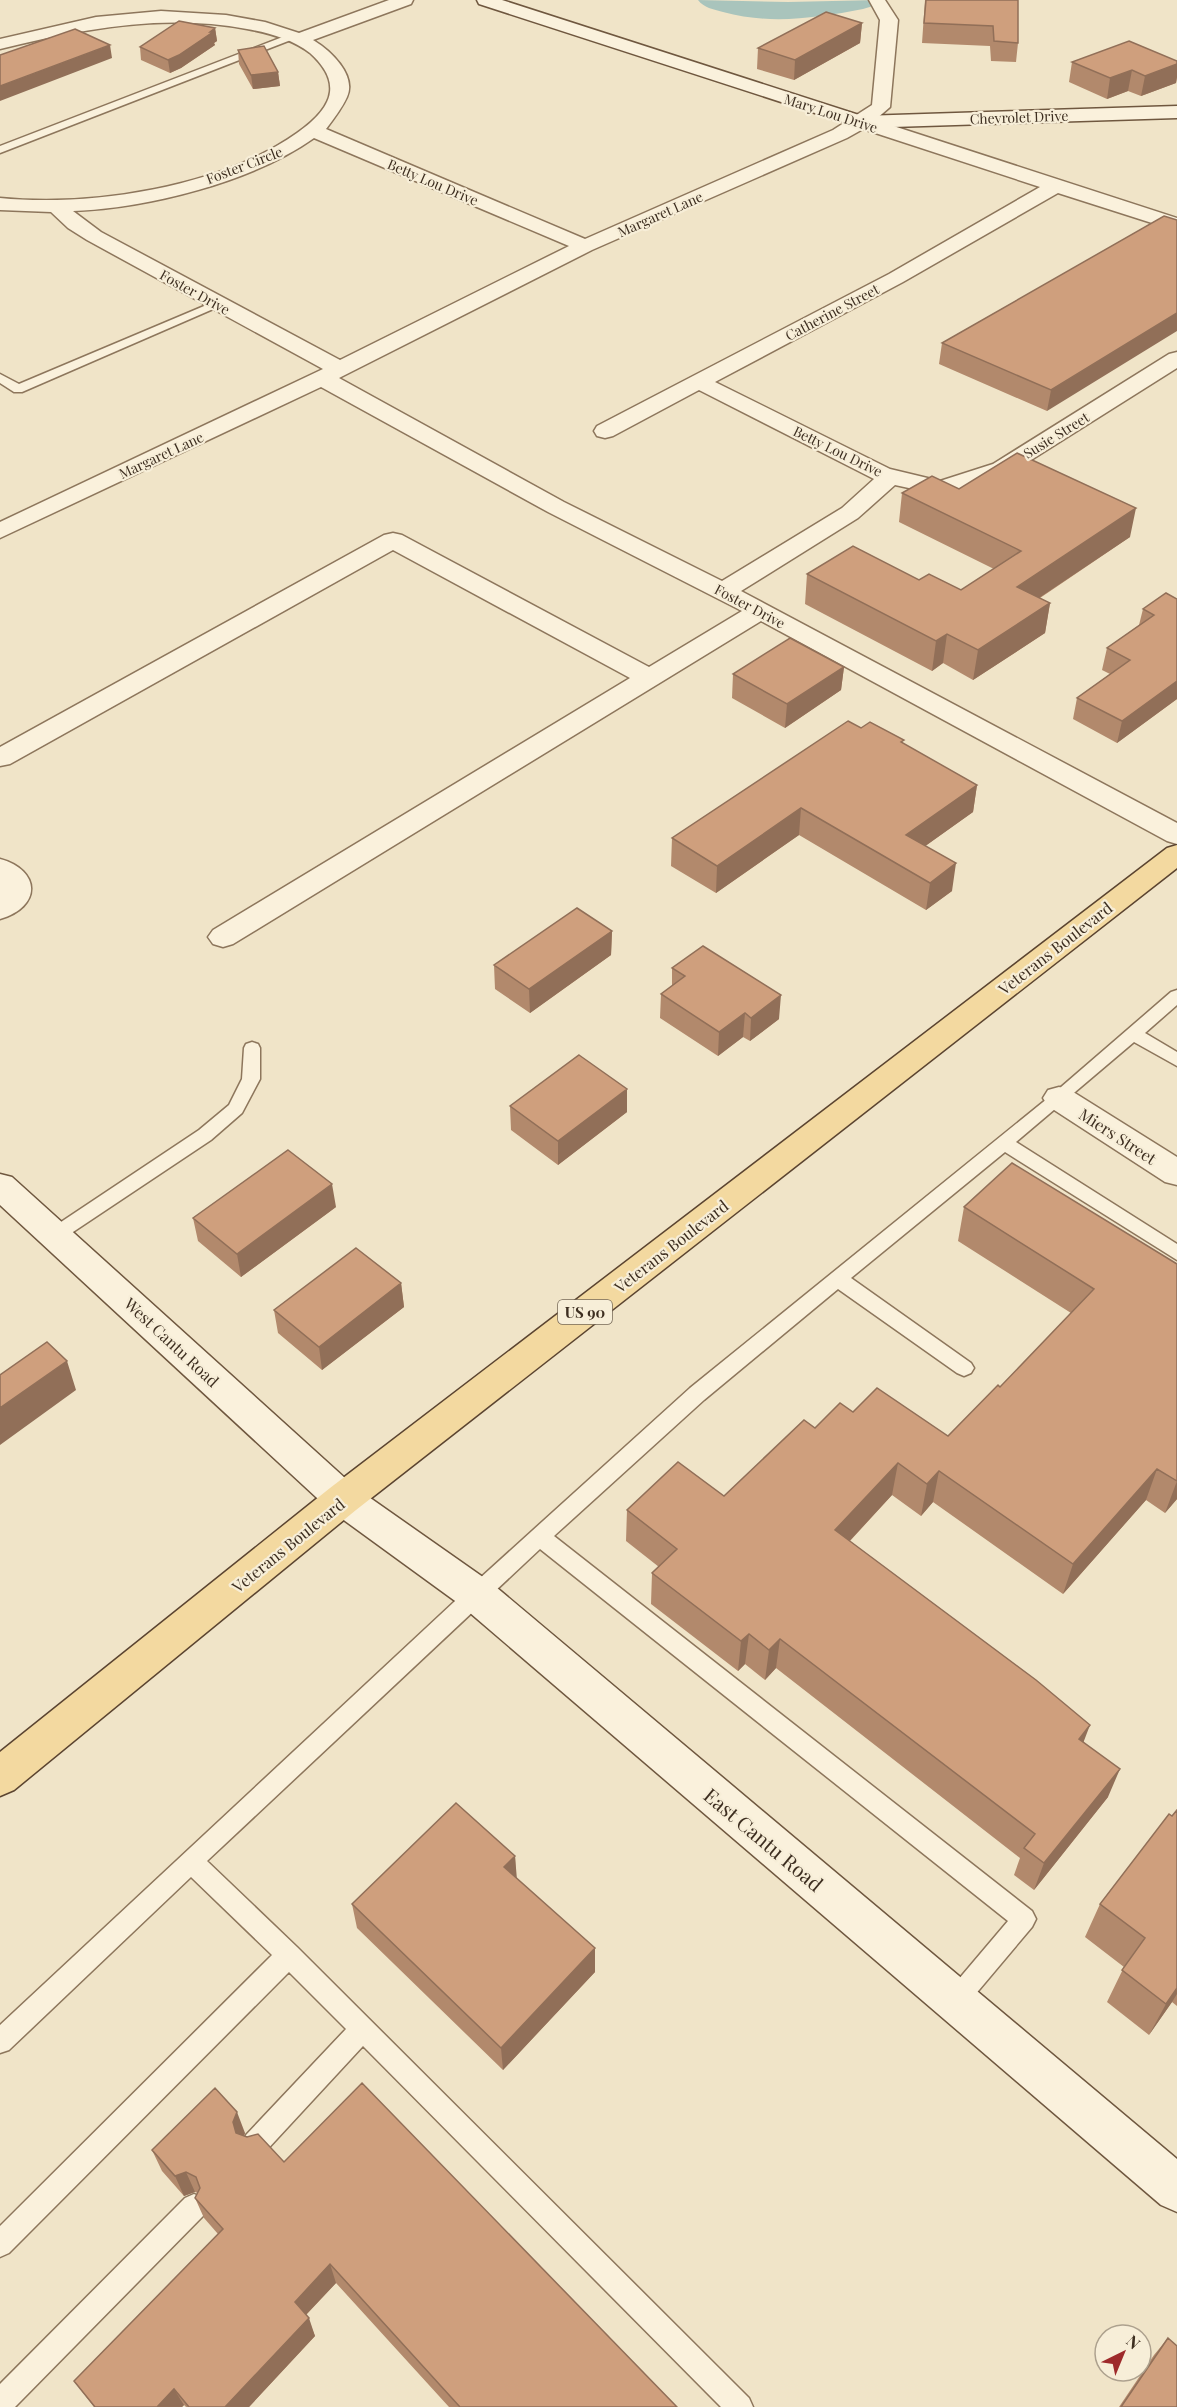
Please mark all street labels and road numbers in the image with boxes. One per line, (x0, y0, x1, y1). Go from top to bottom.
street label: Mary Lou Drive (782, 89, 880, 137)
street label: Chevrolet Drive (969, 106, 1069, 128)
street label: Foster Circle (203, 142, 285, 188)
street label: Betty Lou Drive (385, 154, 481, 210)
street label: Margaret Lane (614, 187, 706, 241)
street label: Foster Drive (157, 265, 233, 319)
street label: Catherine Street (782, 279, 883, 345)
street label: Susie Street (1019, 407, 1093, 463)
street label: Betty Lou Drive (790, 421, 886, 481)
street label: Margaret Lane (116, 427, 206, 483)
street label: Foster Drive (711, 579, 789, 633)
street label: Veterans Boulevard (993, 897, 1116, 1000)
street label: Miers Street (1075, 1103, 1161, 1169)
street label: Veterans Boulevard (609, 1195, 732, 1298)
street label: West Cantu Road (120, 1292, 224, 1391)
road number: US 90 (558, 1300, 612, 1324)
street label: Veterans Boulevard (227, 1493, 349, 1598)
street label: East Cantu Road (699, 1781, 830, 1897)

